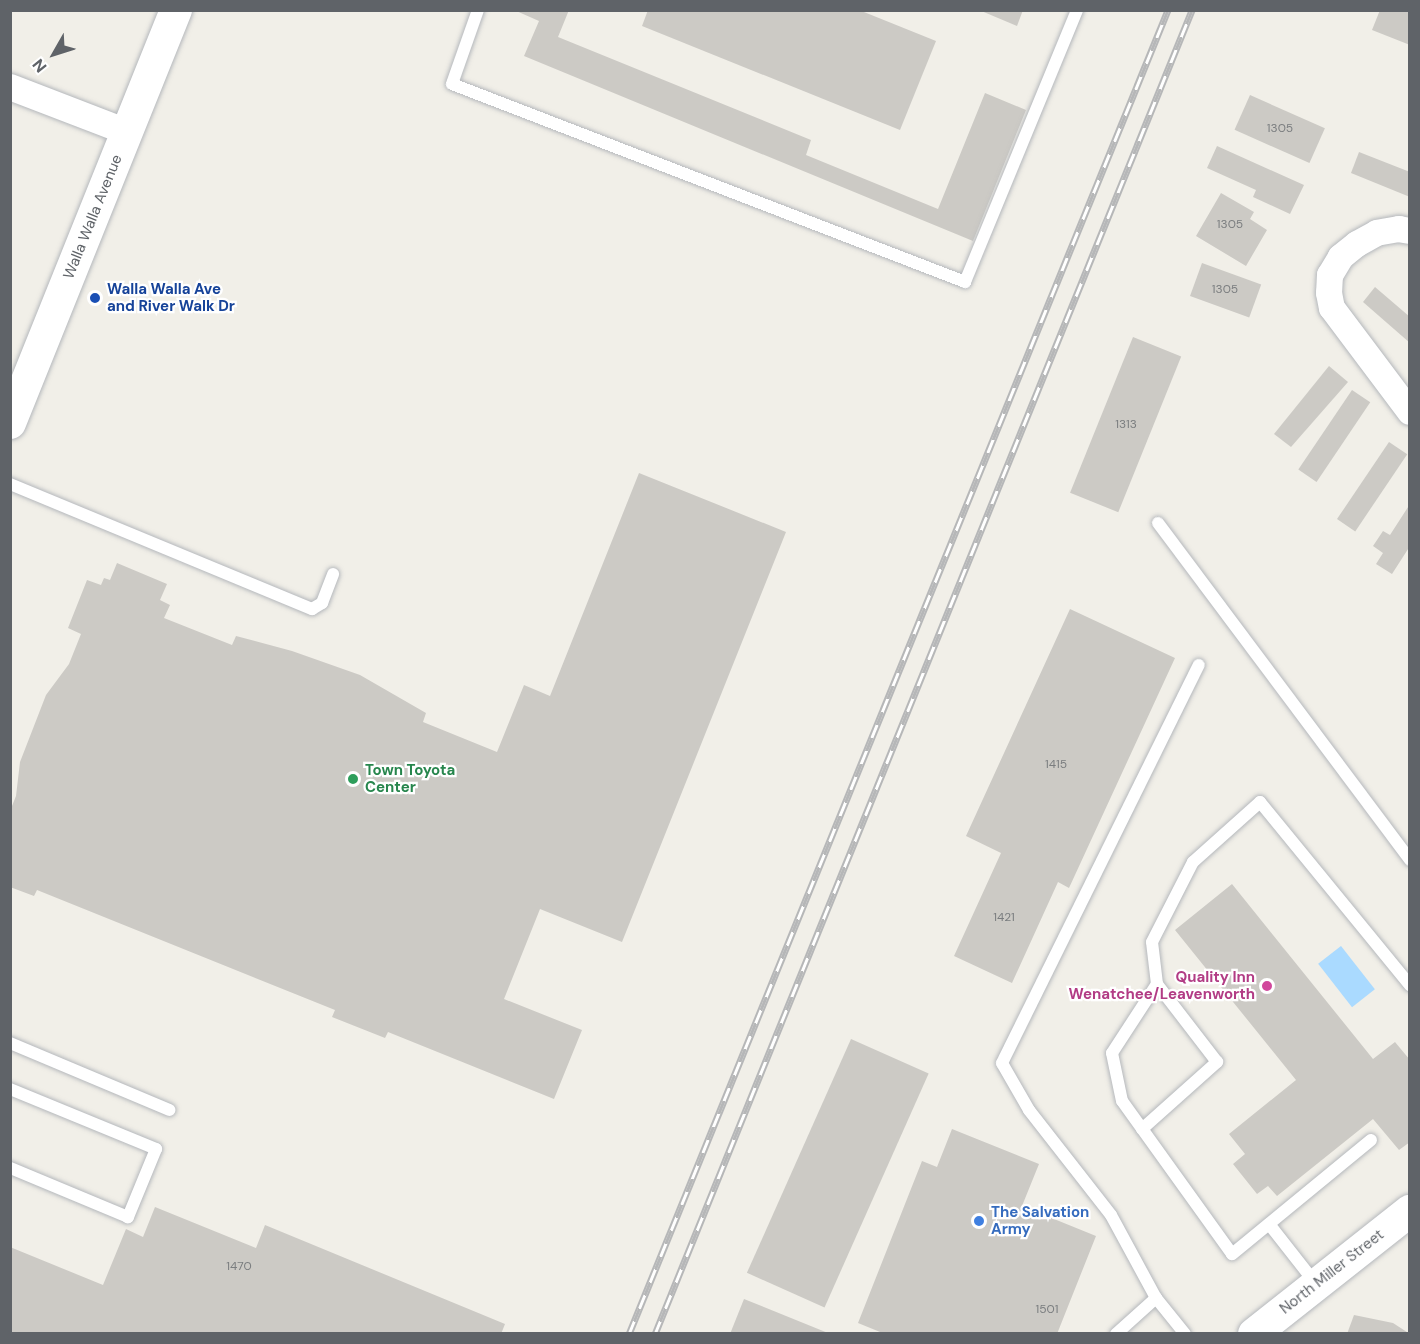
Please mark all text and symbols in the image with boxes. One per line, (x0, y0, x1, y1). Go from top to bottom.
north arrow (24, 24, 84, 84)
text: N (28, 55, 51, 77)
house number: 1305 (1267, 122, 1293, 136)
street label: Walla Walla Avenue (60, 152, 126, 282)
house number: 1305 (1217, 218, 1243, 232)
place label: Walla Walla Ave and River Walk Dr (107, 280, 235, 315)
house number: 1305 (1212, 283, 1238, 297)
marker: Walla Walla Ave and River Walk Dr (88, 291, 102, 305)
house number: 1313 (1115, 418, 1137, 432)
house number: 1415 (1045, 758, 1067, 772)
place label: Town Toyota Center (365, 761, 455, 796)
marker: Town Toyota Center (346, 772, 360, 786)
house number: 1421 (993, 911, 1015, 925)
place label: Quality Inn Wenatchee/Leavenworth (1069, 968, 1255, 1003)
marker: Quality Inn Wenatchee/Leavenworth (1260, 979, 1274, 993)
place label: The Salvation Army (991, 1203, 1089, 1238)
marker: The Salvation Army (972, 1214, 986, 1228)
street label: North Miller Street (1277, 1226, 1387, 1318)
house number: 1470 (226, 1260, 252, 1274)
house number: 1501 (1035, 1303, 1059, 1317)

